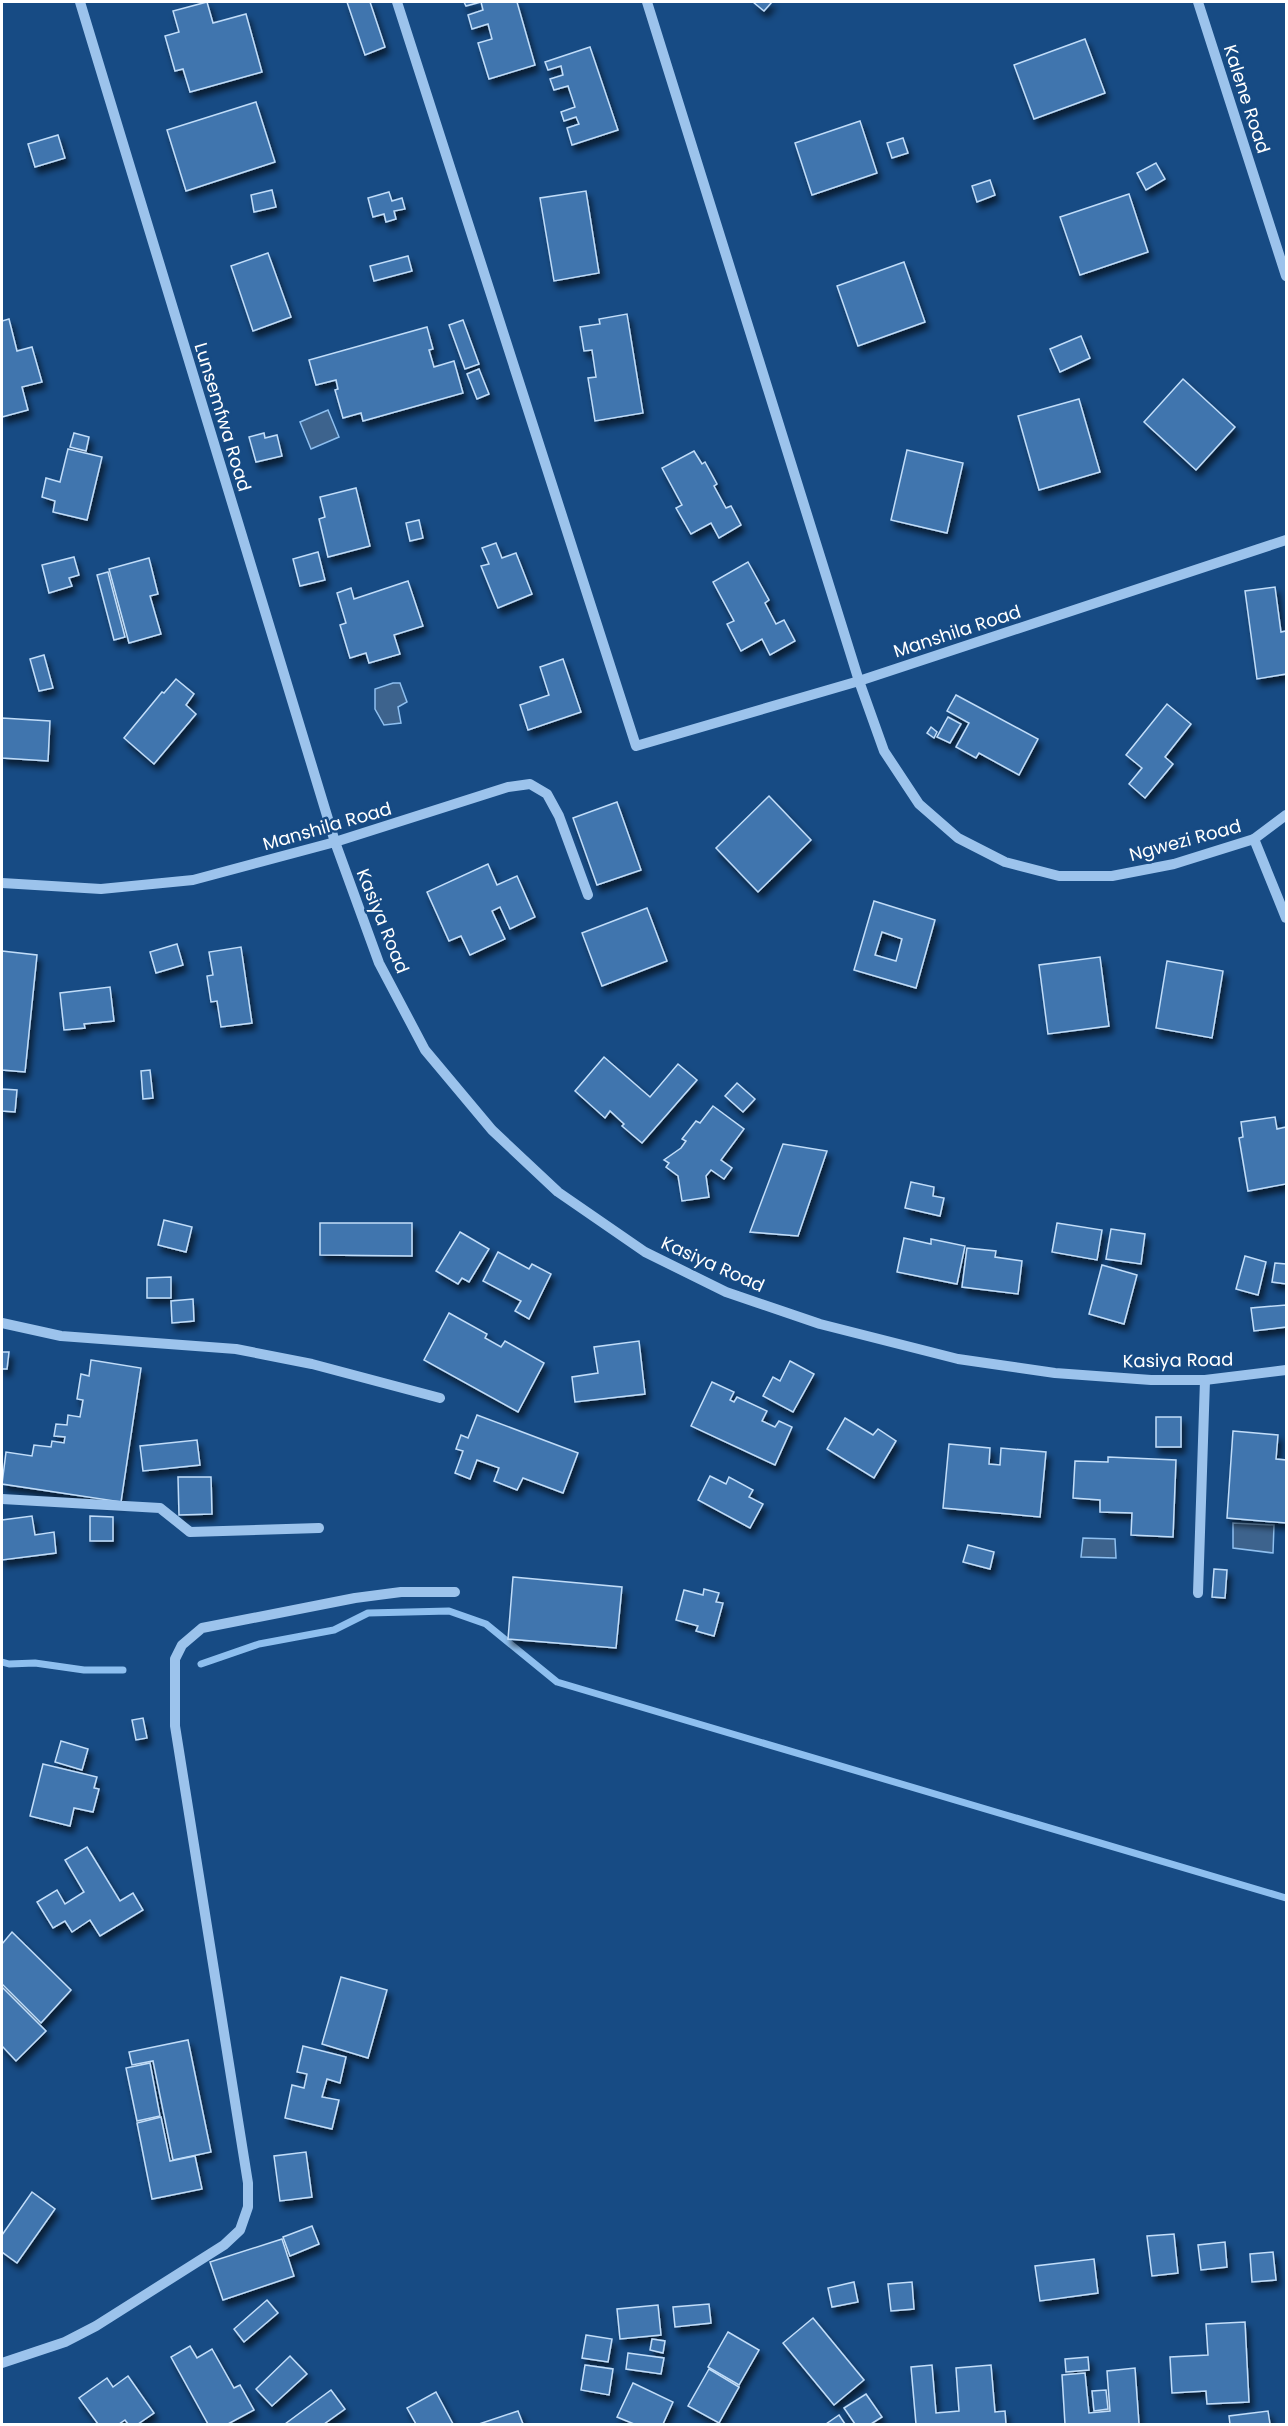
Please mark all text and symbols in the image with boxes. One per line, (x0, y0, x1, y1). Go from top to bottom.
street label: Kalene Road (1218, 41, 1276, 157)
street label: Lunsemfwa Road (188, 340, 258, 494)
street label: Manshila Road (890, 599, 1024, 663)
street label: Manshila Road (260, 796, 394, 856)
street label: Ngwezi Road (1126, 813, 1244, 867)
street label: Kasiya Road (351, 865, 415, 977)
street label: Kasiya Road (657, 1230, 769, 1298)
street label: Kasiya Road (1122, 1347, 1234, 1373)

